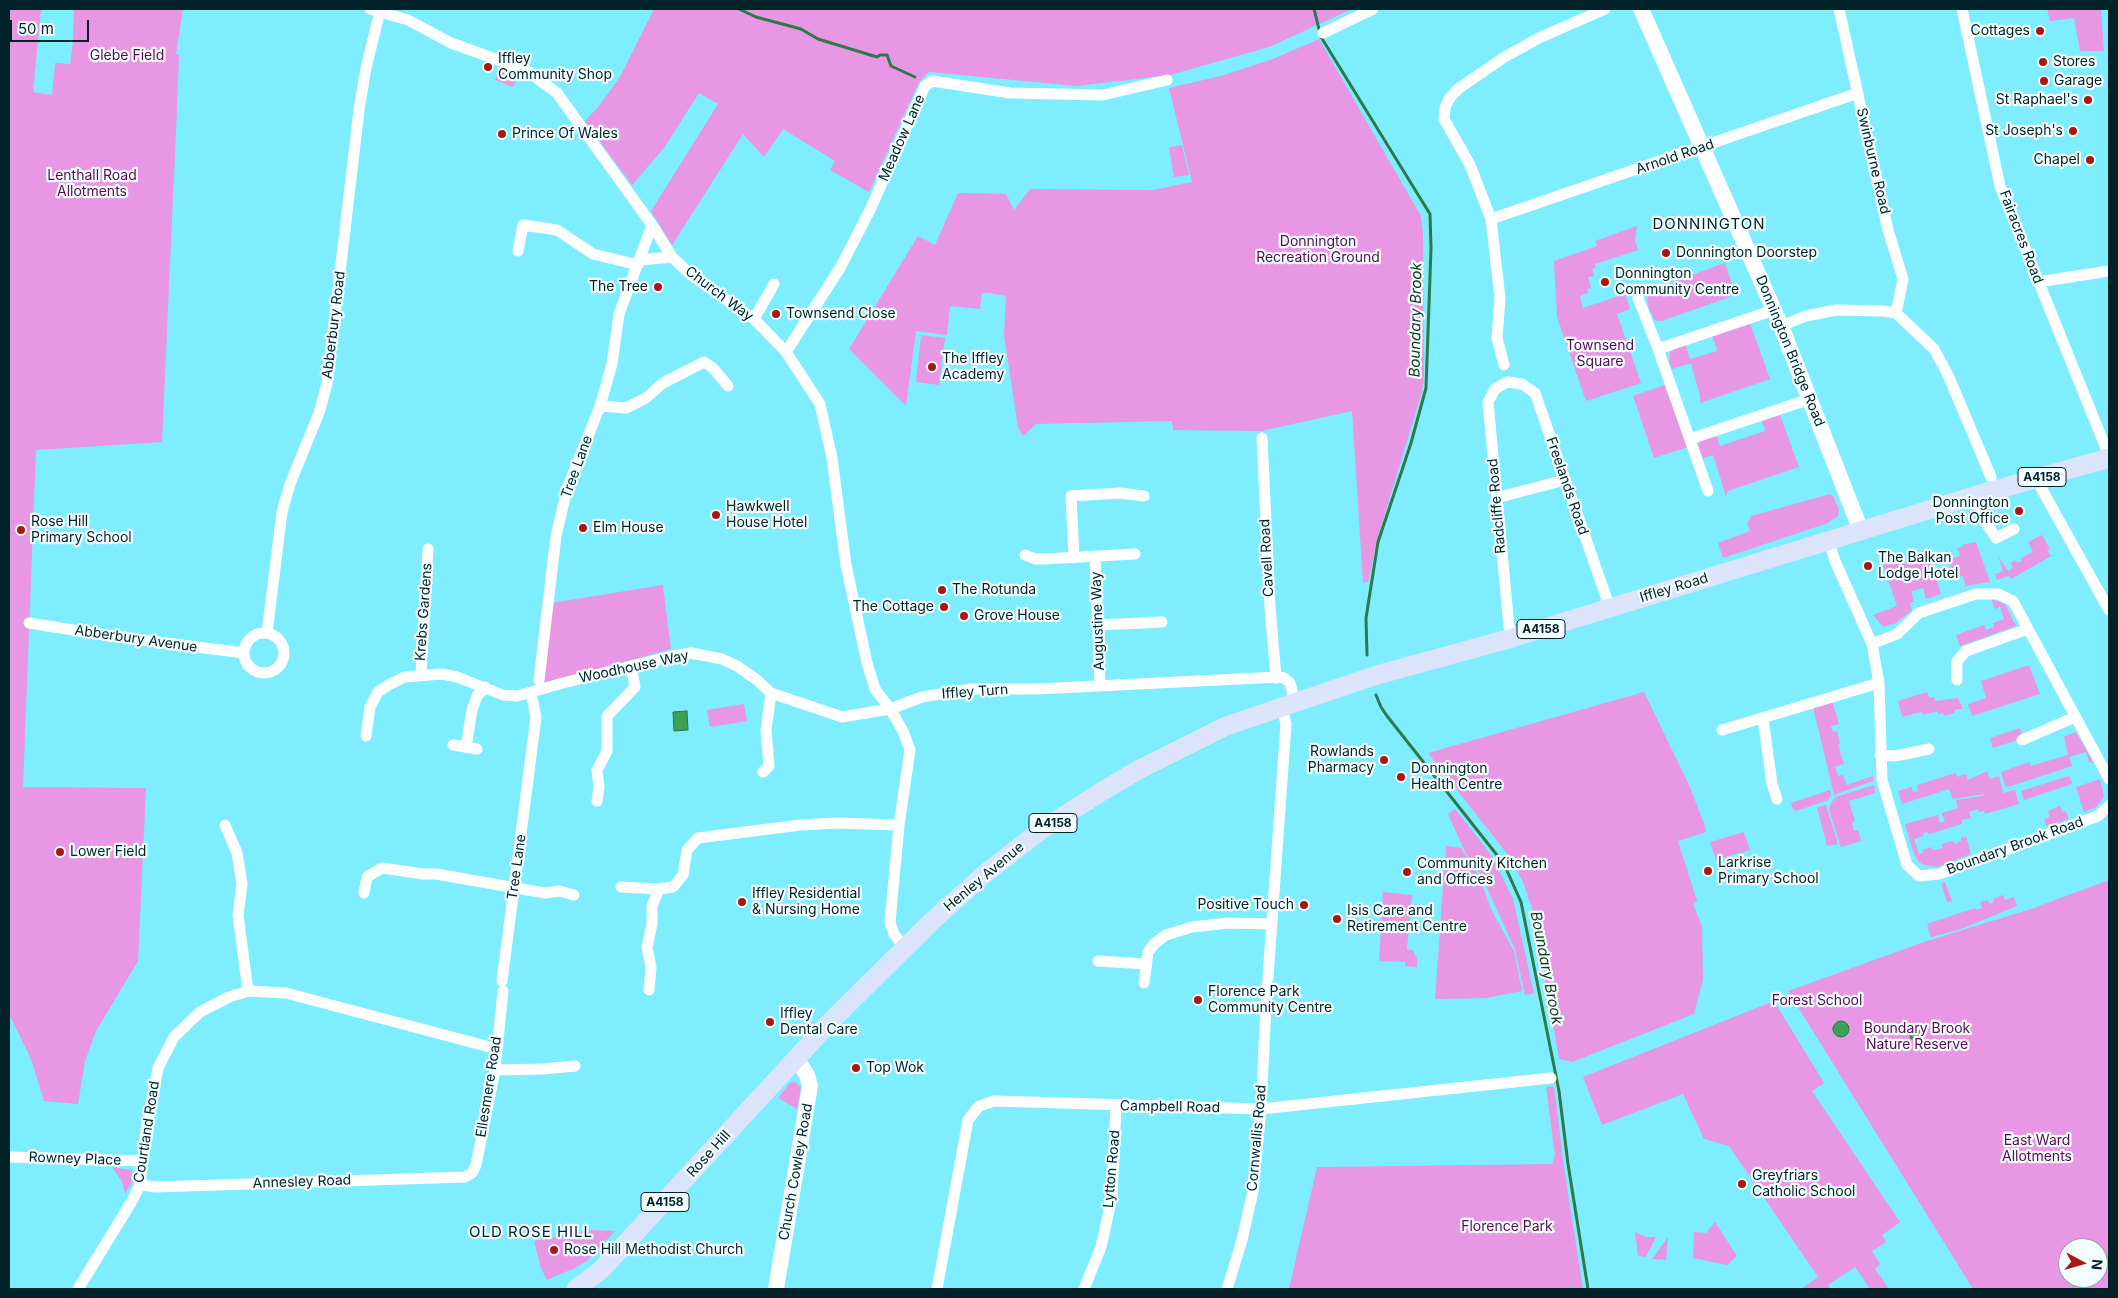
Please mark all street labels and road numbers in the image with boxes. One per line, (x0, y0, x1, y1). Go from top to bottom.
street label: Meadow Lane (875, 92, 929, 184)
street label: Swinburne Road (1853, 106, 1893, 216)
street label: Arnold Road (1634, 136, 1716, 178)
street label: Fairacres Road (1995, 188, 2047, 286)
street label: Church Way (682, 263, 756, 325)
street label: Abberbury Road (319, 270, 349, 380)
street label: Donnington Bridge Road (1752, 273, 1828, 429)
street label: Tree Lane (558, 433, 596, 501)
street label: Freelands Road (1542, 435, 1592, 537)
street label: Radcliffe Road (1484, 458, 1510, 554)
road number: A4158 (2018, 468, 2066, 487)
street label: Cavell Road (1257, 519, 1277, 597)
street label: Krebs Gardens (412, 562, 436, 662)
street label: Iffley Road (1638, 570, 1710, 606)
street label: Augustine Way (1088, 571, 1108, 671)
road number: A4158 (1517, 620, 1565, 638)
street label: Abberbury Avenue (74, 622, 198, 656)
street label: Woodhouse Way (578, 647, 690, 687)
street label: Iffley Turn (941, 681, 1009, 703)
street label: Boundary Brook Road (1944, 813, 2086, 879)
road number: A4158 (1029, 814, 1077, 832)
street label: Tree Lane (504, 833, 530, 901)
street label: Henley Avenue (941, 839, 1027, 915)
street label: Ellesmere Road (473, 1035, 505, 1139)
street label: Courtland Road (131, 1080, 163, 1184)
street label: Cornwallis Road (1244, 1084, 1270, 1192)
street label: Campbell Road (1120, 1098, 1220, 1116)
street label: Church Cowley Road (776, 1102, 816, 1242)
street label: Rose Hill (684, 1127, 734, 1181)
street label: Lytton Road (1100, 1129, 1124, 1209)
street label: Rowney Place (28, 1149, 122, 1169)
street label: Annesley Road (252, 1172, 352, 1192)
road number: A4158 (641, 1192, 689, 1212)

